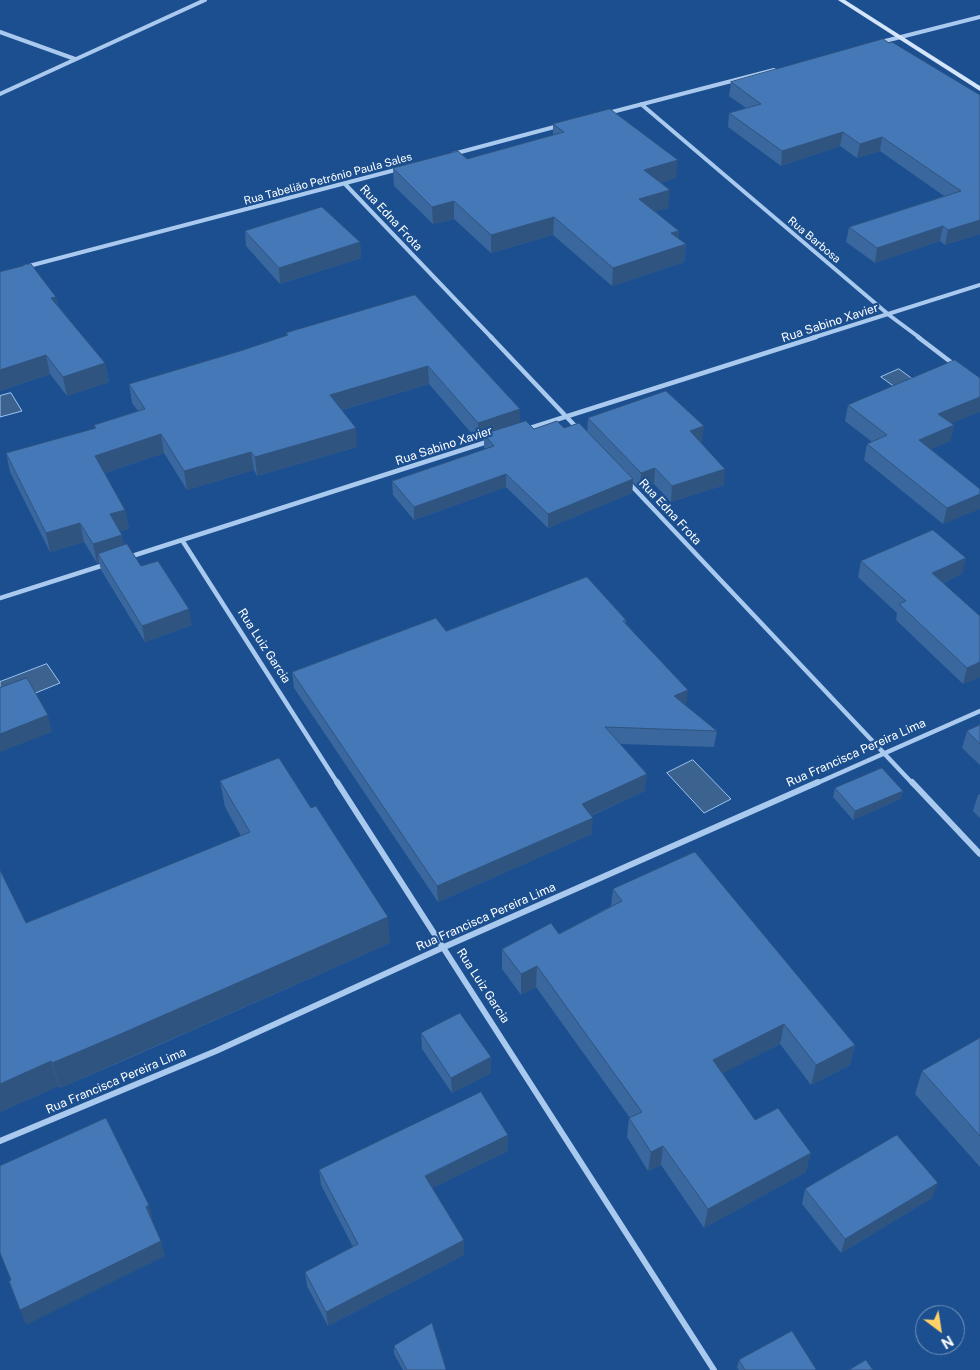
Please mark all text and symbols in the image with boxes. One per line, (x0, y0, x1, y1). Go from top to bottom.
street label: Rua Tabelião Petrônio Paula Sales (243, 150, 413, 208)
street label: Rua Edna Frota (357, 182, 425, 254)
street label: Rua Barbosa (785, 214, 843, 266)
street label: Rua Sabino Xavier (780, 301, 880, 345)
street label: Rua Sabino Xavier (394, 424, 494, 468)
street label: Rua Edna Frota (636, 476, 704, 548)
street label: Rua Luiz Garcia (234, 606, 294, 686)
street label: Rua Francisca Pereira Lima (784, 716, 928, 790)
street label: Rua Francisca Pereira Lima (414, 880, 558, 954)
street label: Rua Luiz Garcia (453, 946, 513, 1026)
street label: Rua Francisca Pereira Lima (44, 1045, 188, 1117)
north arrow (915, 1305, 965, 1355)
text: N (938, 1332, 956, 1352)

